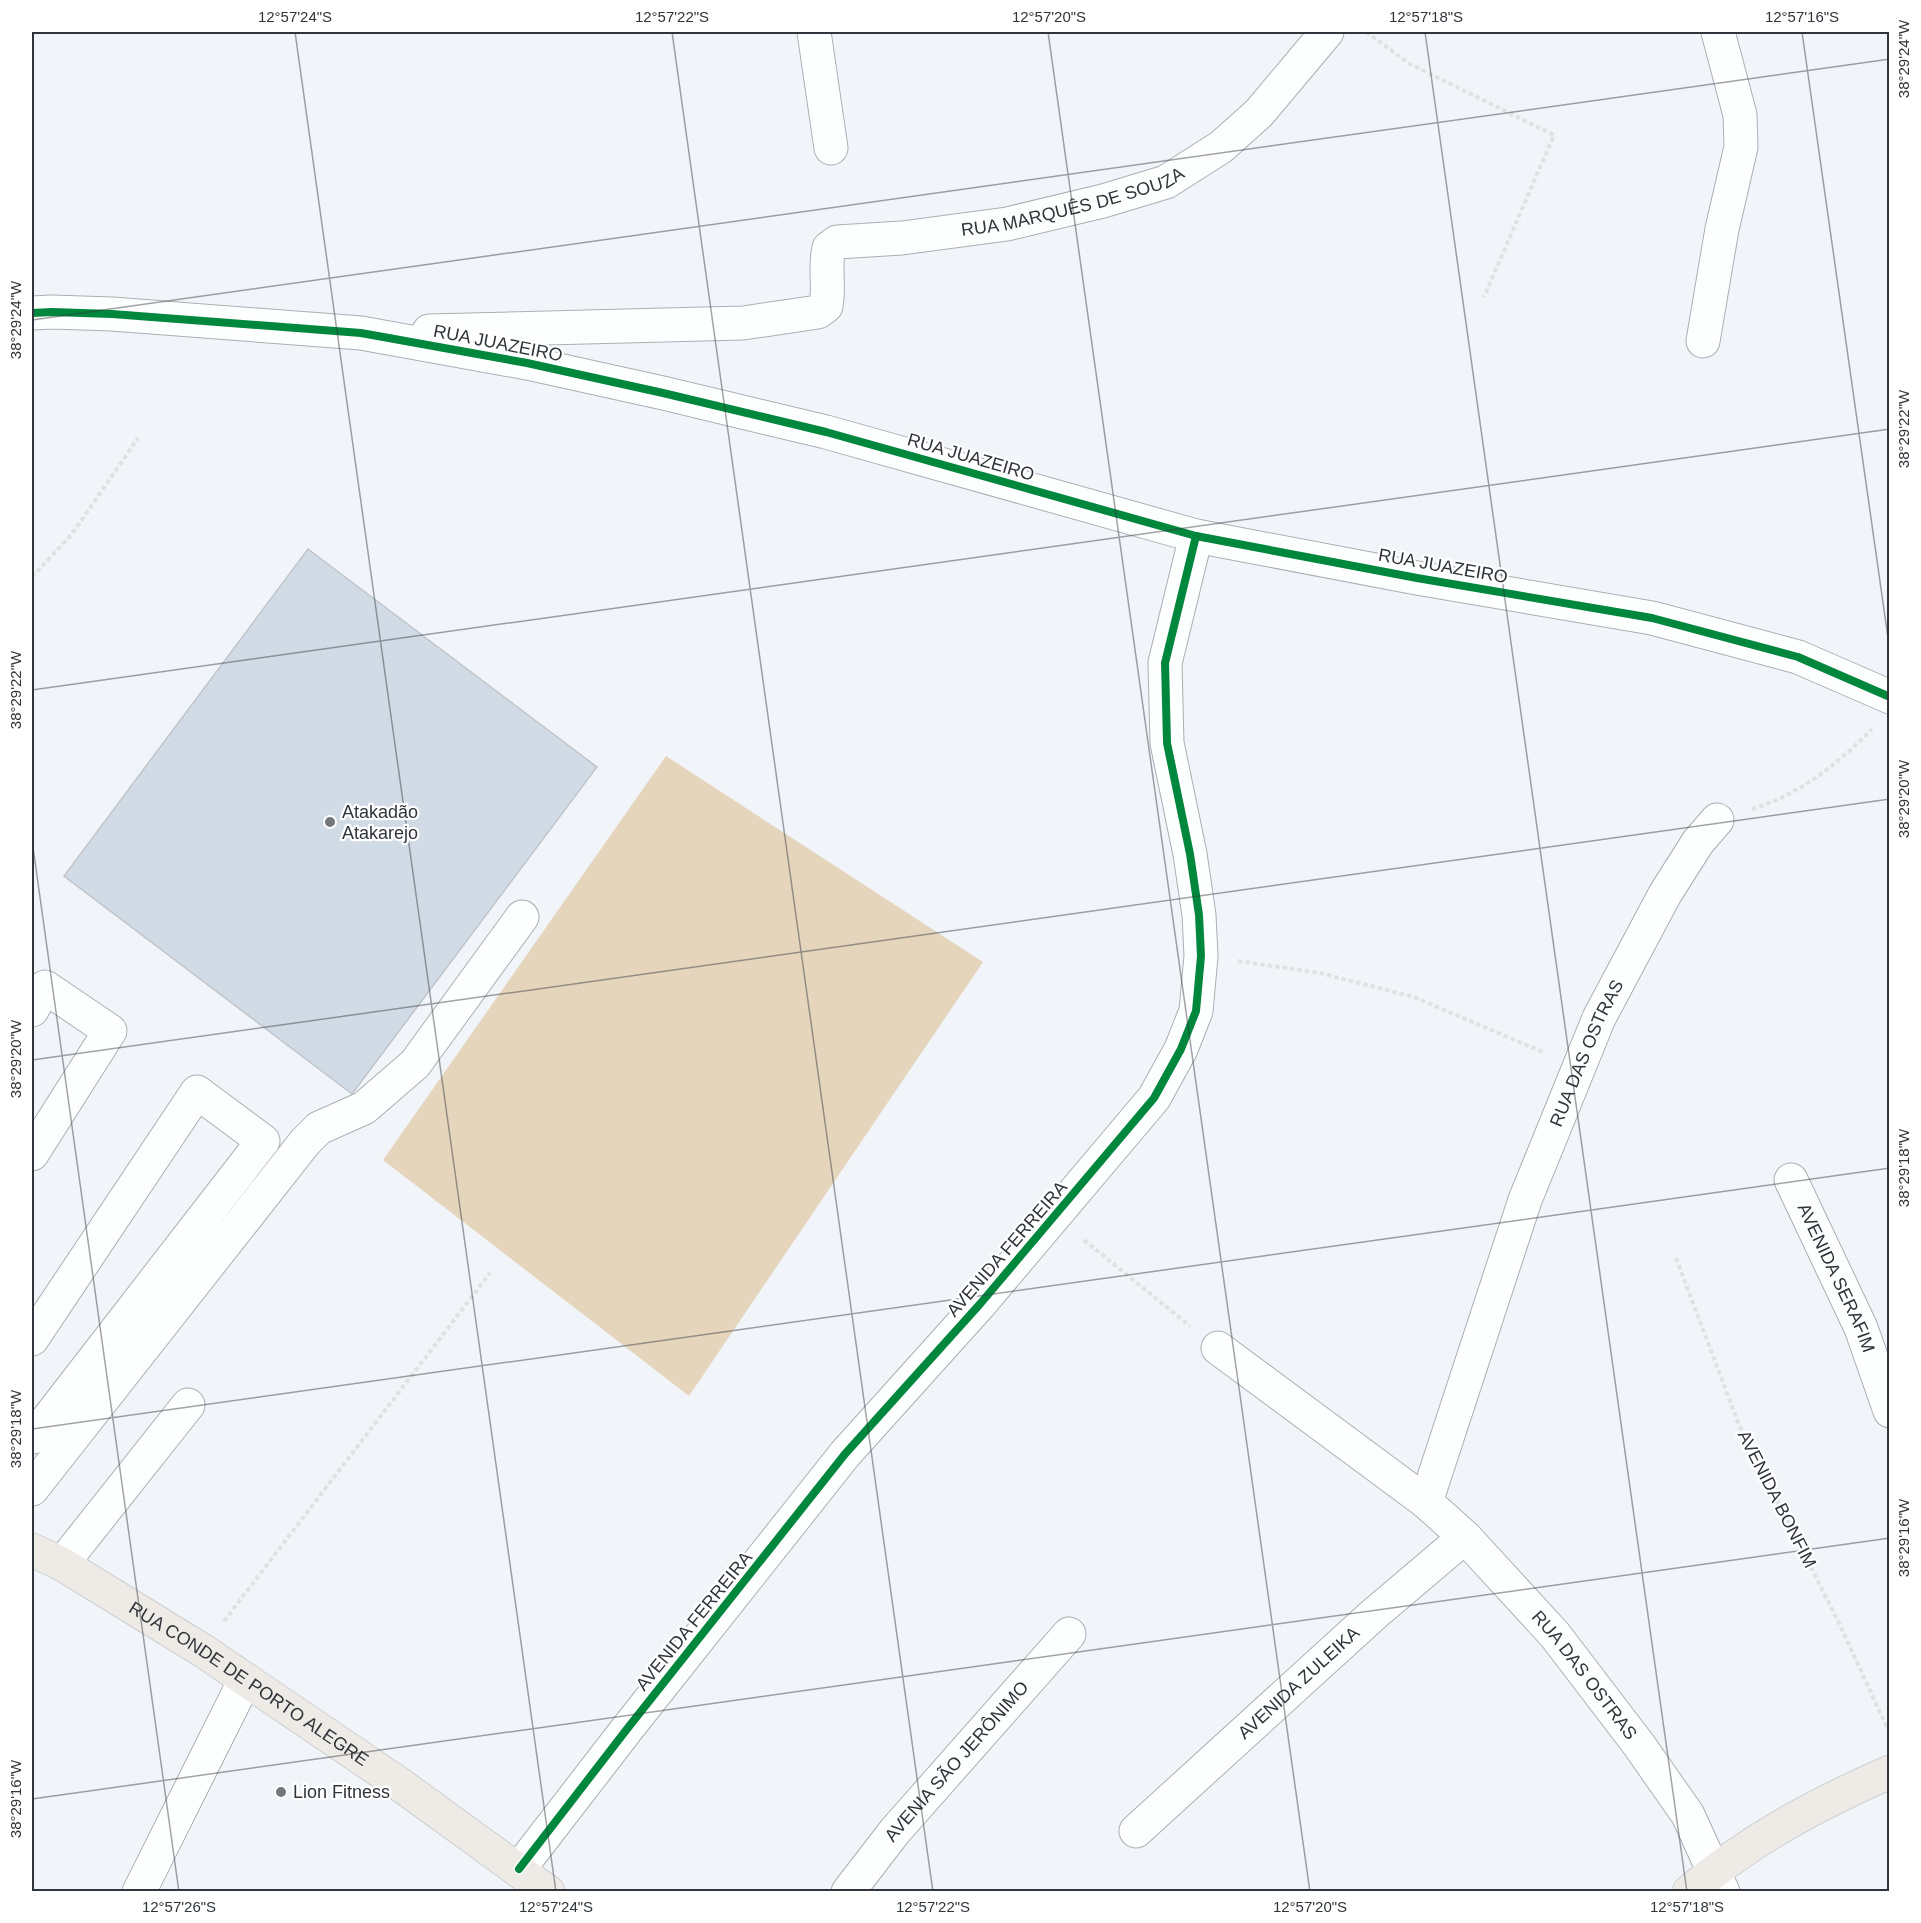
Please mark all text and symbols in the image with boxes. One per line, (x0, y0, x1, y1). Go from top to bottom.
text: 12°57'24"S (258, 8, 332, 25)
text: 12°57'22"S (635, 8, 709, 25)
text: 12°57'20"S (1012, 8, 1086, 25)
text: 12°57'18"S (1389, 8, 1463, 25)
text: 12°57'16"S (1765, 8, 1839, 25)
text: 38°29'24"W (1895, 19, 1912, 98)
street label: RUA MARQUÊS DE SOUZA (960, 163, 1188, 240)
text: 38°29'24"W (7, 280, 24, 359)
street label: RUA JUAZEIRO (432, 321, 564, 365)
text: 38°29'22"W (1895, 389, 1912, 468)
street label: RUA JUAZEIRO (905, 429, 1037, 485)
street label: RUA JUAZEIRO (1377, 545, 1509, 587)
text: 38°29'22"W (7, 650, 24, 729)
text: 38°29'20"W (1895, 759, 1912, 838)
place label: Atakadão Atakarejo (342, 802, 418, 843)
marker: Atakadão Atakarejo (323, 815, 337, 829)
street label: RUA DAS OSTRAS (1546, 976, 1627, 1130)
text: 38°29'20"W (7, 1019, 24, 1098)
text: 38°29'18"W (1895, 1128, 1912, 1207)
street label: AVENIDA FERREIRA (943, 1177, 1071, 1321)
street label: AVENIDA SERAFIM (1794, 1200, 1879, 1355)
text: 38°29'18"W (7, 1389, 24, 1468)
street label: AVENIDA BONFIM (1734, 1427, 1820, 1571)
text: 38°29'16"W (1895, 1498, 1912, 1577)
street label: AVENIDA FERREIRA (632, 1548, 756, 1694)
street label: RUA CONDE DE PORTO ALEGRE (125, 1598, 372, 1770)
street label: RUA DAS OSTRAS (1528, 1607, 1641, 1743)
street label: AVENIDA ZULEIKA (1234, 1623, 1363, 1743)
street label: AVENIA SÃO JERÔNIMO (881, 1677, 1033, 1845)
text: 38°29'16"W (7, 1759, 24, 1838)
place label: Lion Fitness (293, 1782, 390, 1802)
marker: Lion Fitness (274, 1785, 288, 1799)
text: 12°57'26"S (142, 1898, 216, 1915)
text: 12°57'24"S (519, 1898, 593, 1915)
text: 12°57'22"S (896, 1898, 970, 1915)
text: 12°57'20"S (1273, 1898, 1347, 1915)
text: 12°57'18"S (1650, 1898, 1724, 1915)

